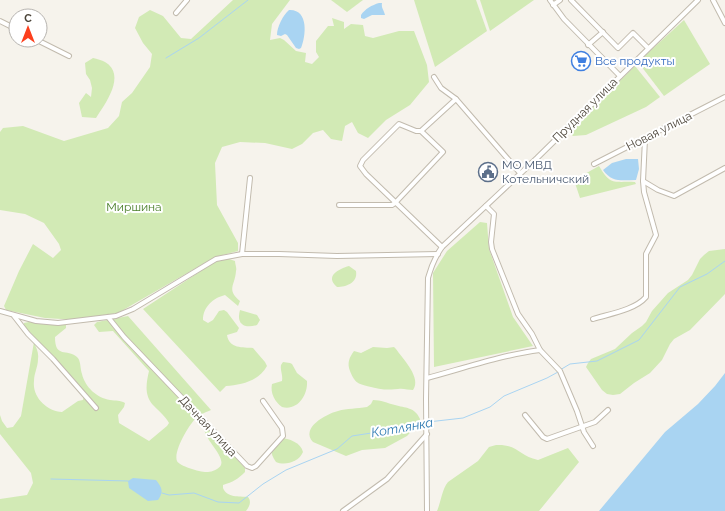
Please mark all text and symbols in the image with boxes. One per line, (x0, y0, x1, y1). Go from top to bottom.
north arrow (8, 8, 48, 48)
text: С (24, 12, 32, 25)
supermarket icon: Все продукты (570, 50, 592, 72)
place label: Все продукты (595, 54, 675, 68)
street label: Прудная улица (550, 75, 620, 145)
street label: Новая улица (624, 108, 694, 154)
place label: МО МВД Котельничский (502, 158, 589, 186)
public building icon: МО МВД Котельничский (477, 161, 499, 183)
park label: Миршина (106, 200, 162, 214)
street label: Дачная улица (176, 393, 240, 459)
water label: Котлянка (370, 415, 434, 440)

